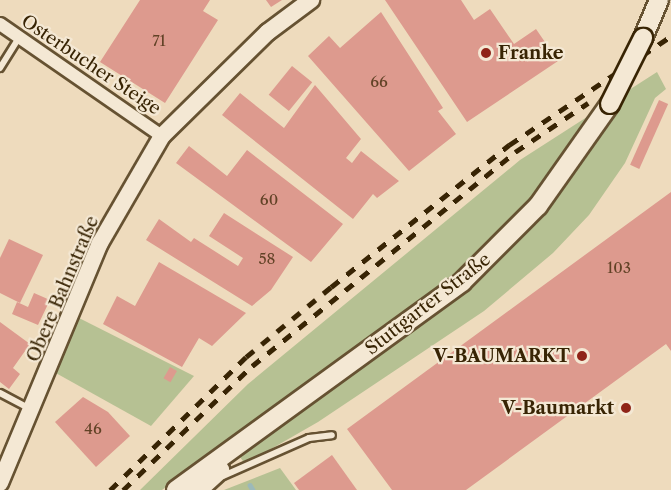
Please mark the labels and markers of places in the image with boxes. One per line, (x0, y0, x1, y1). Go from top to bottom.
place label: Franke (498, 42, 564, 64)
marker: Franke (479, 46, 493, 60)
place label: V-BAUMARKT (433, 345, 570, 367)
marker: V-BAUMARKT (575, 349, 589, 363)
place label: V-Baumarkt (502, 397, 614, 419)
marker: V-Baumarkt (619, 401, 633, 415)

